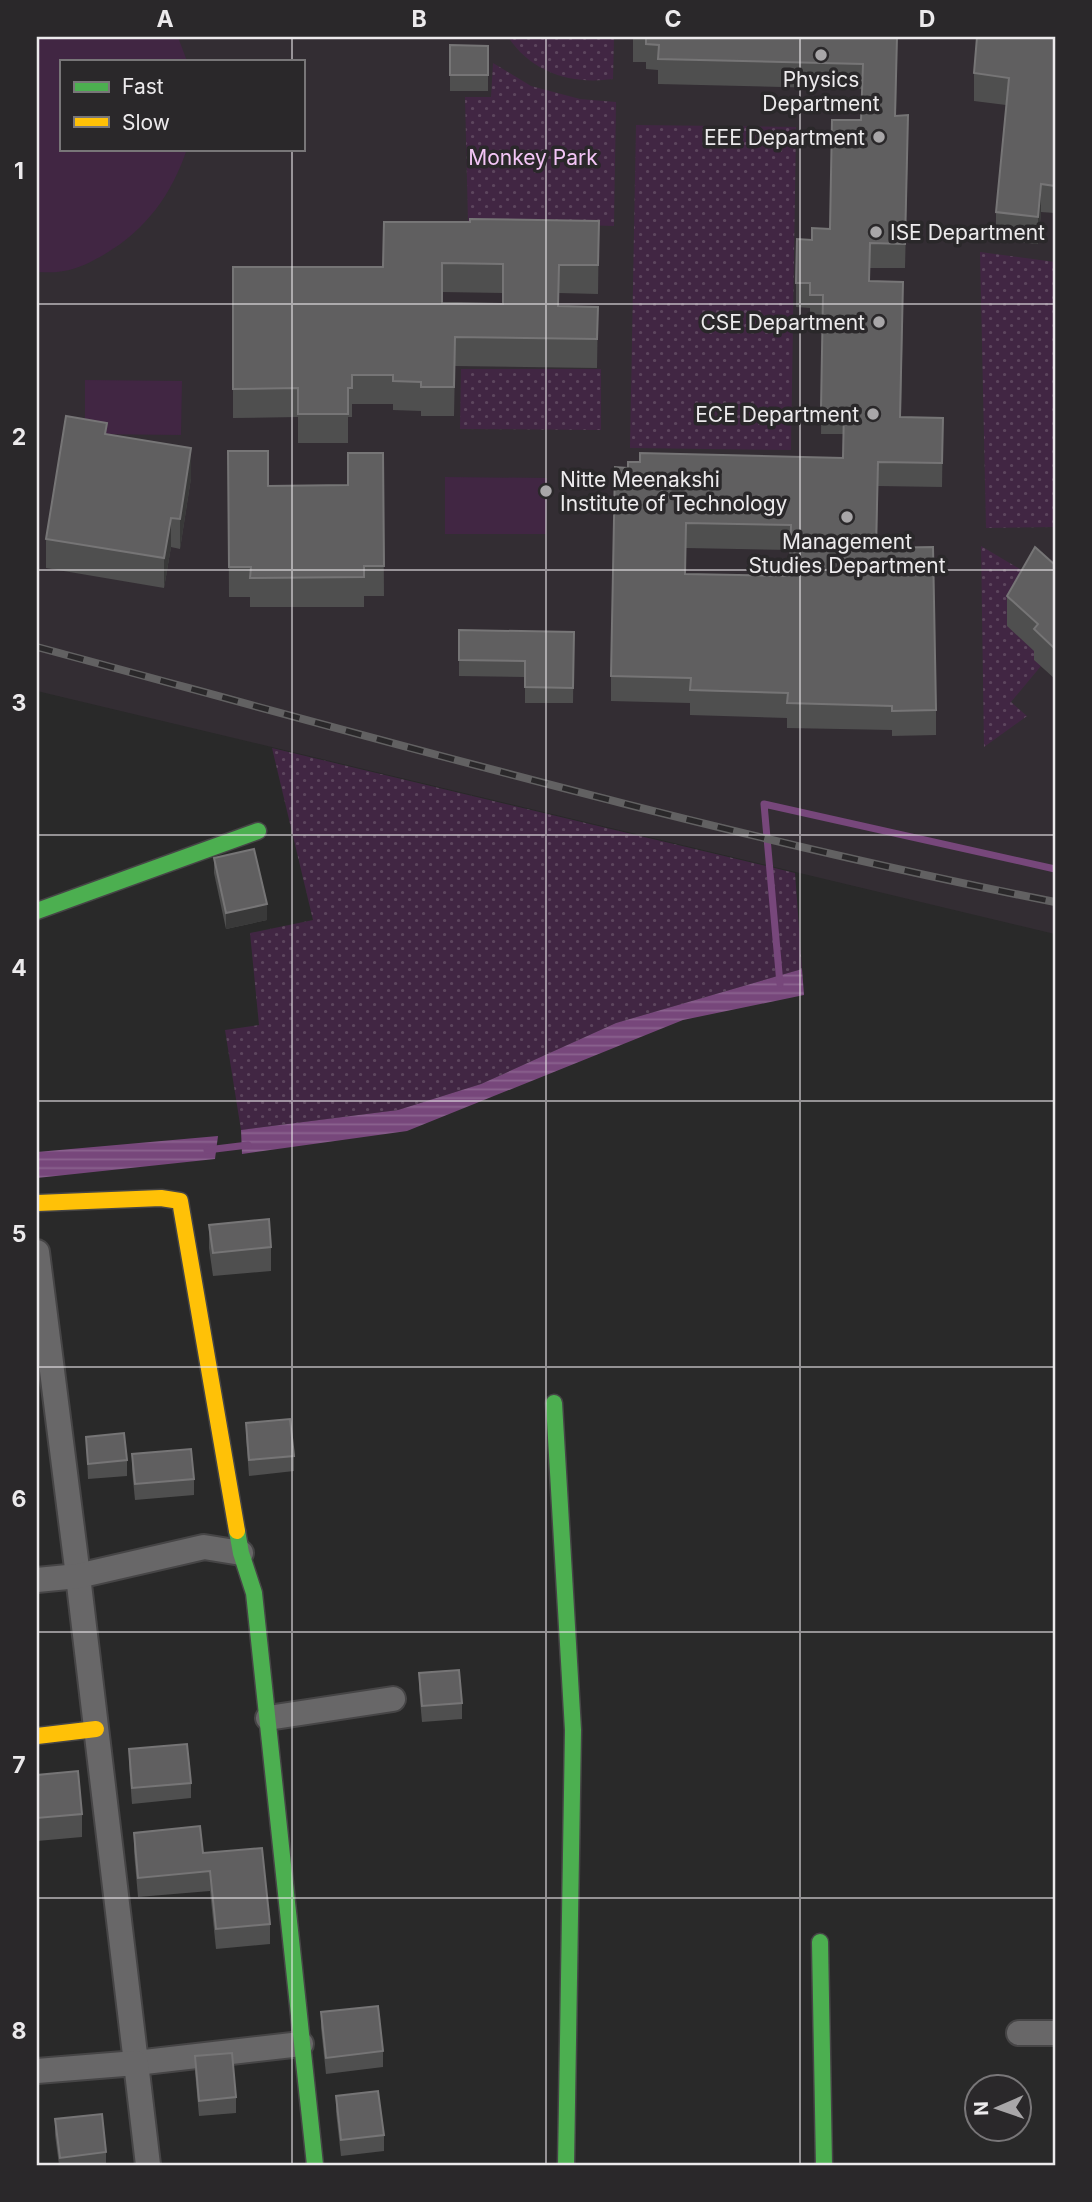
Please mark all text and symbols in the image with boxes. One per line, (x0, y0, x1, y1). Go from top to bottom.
text: A (156, 5, 174, 33)
text: B (411, 5, 427, 33)
text: C (664, 5, 682, 33)
text: D (919, 5, 935, 33)
marker: Physics Department (813, 47, 829, 63)
legend (60, 60, 304, 150)
place label: Physics Department (762, 67, 880, 116)
text: Fast (122, 74, 164, 99)
text: Slow (122, 110, 170, 135)
place label: EEE Department (704, 125, 865, 150)
marker: EEE Department (871, 129, 887, 145)
park label: Monkey Park (468, 145, 598, 170)
text: 1 (14, 157, 24, 185)
place label: ISE Department (890, 220, 1045, 245)
marker: ISE Department (868, 224, 884, 240)
place label: CSE Department (700, 310, 865, 335)
marker: CSE Department (871, 314, 887, 330)
place label: ECE Department (695, 402, 859, 427)
marker: ECE Department (865, 406, 881, 422)
text: 2 (12, 423, 26, 451)
place label: Nitte Meenakshi Institute of Technology (560, 467, 788, 516)
marker: Nitte Meenakshi Institute of Technology (538, 483, 554, 499)
marker: Management Studies Department (839, 509, 855, 525)
place label: Management Studies Department (748, 529, 946, 578)
text: 3 (12, 689, 26, 717)
text: 4 (11, 954, 27, 982)
text: 5 (12, 1220, 26, 1248)
text: 6 (12, 1485, 26, 1513)
text: 7 (12, 1751, 26, 1779)
text: 8 (12, 2017, 26, 2045)
north arrow (962, 2072, 1032, 2142)
text: N (970, 2101, 993, 2116)

